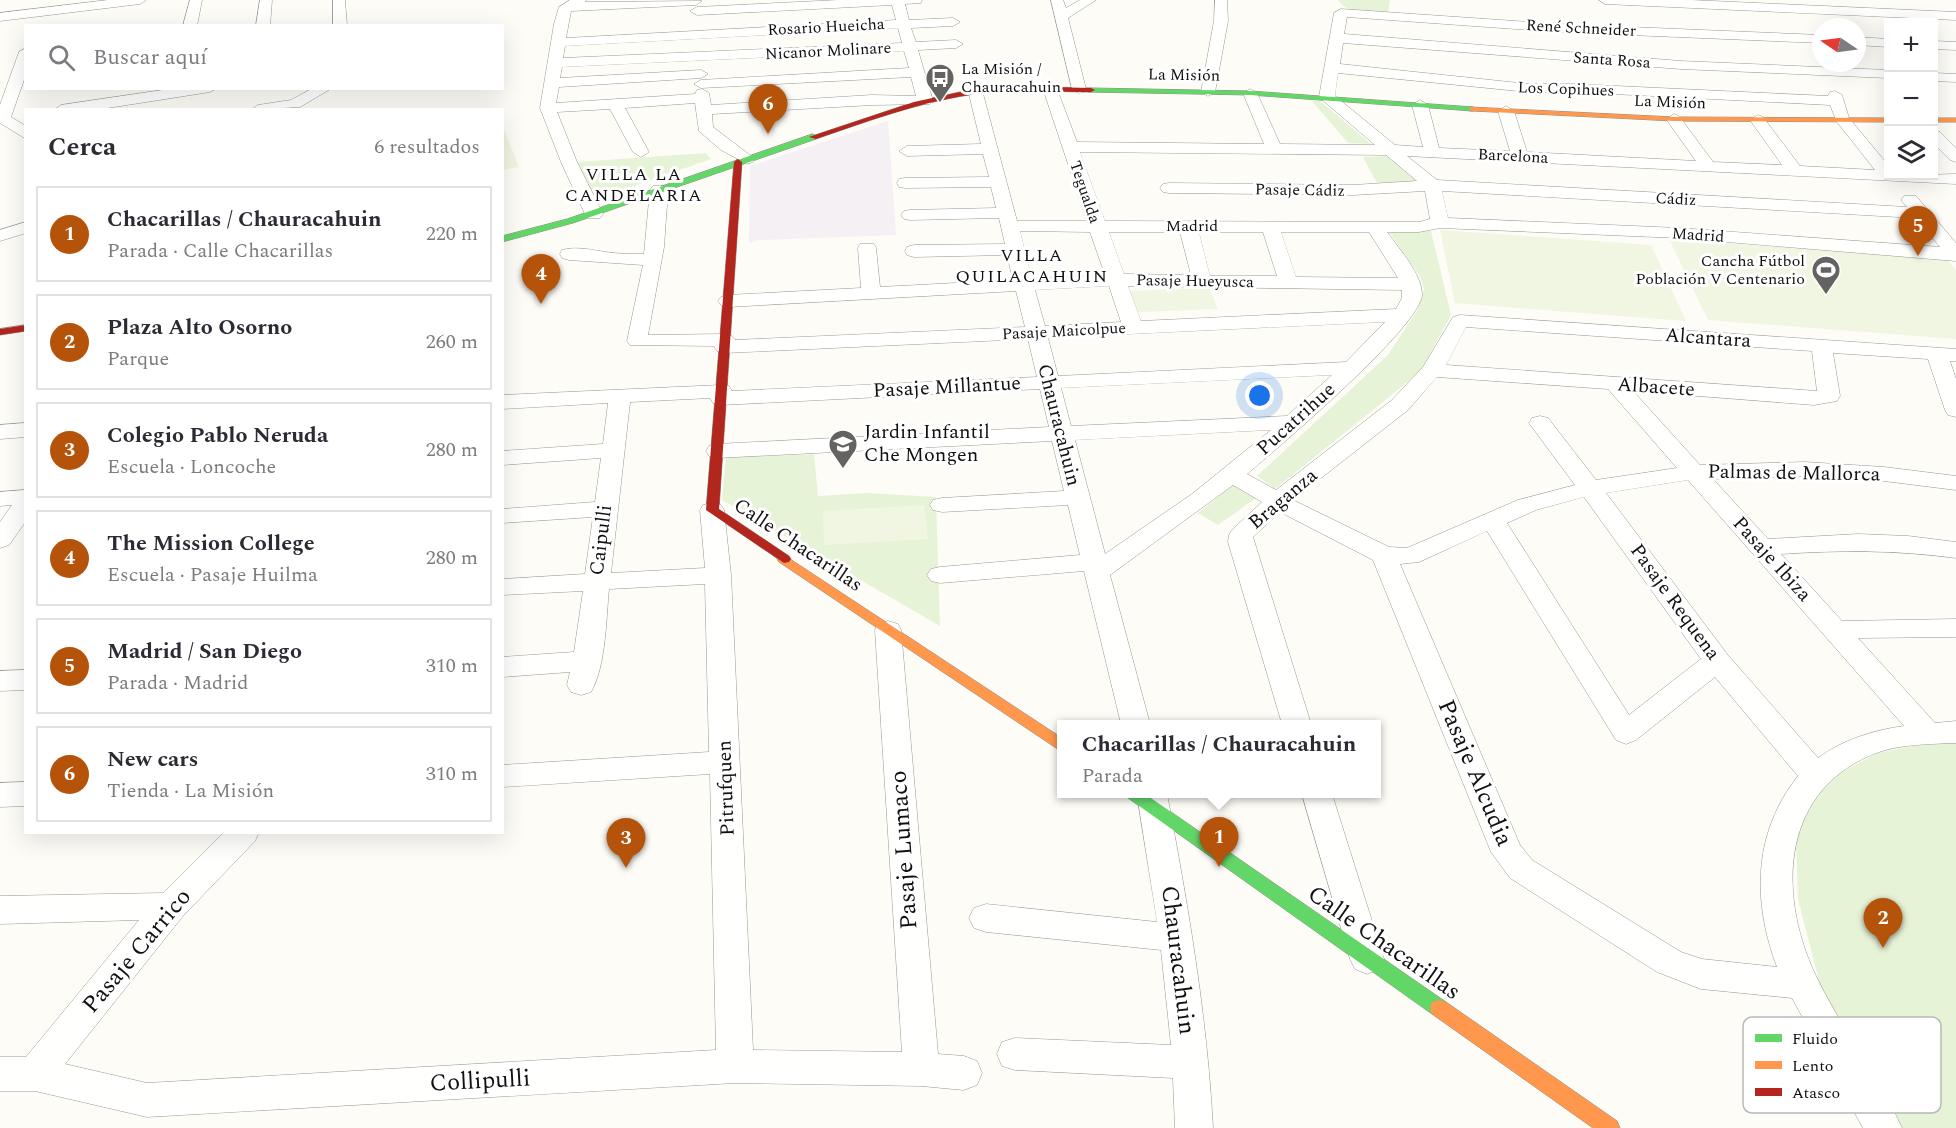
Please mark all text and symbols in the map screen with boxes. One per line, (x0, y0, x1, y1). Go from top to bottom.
street label: Rosario Hueicha (767, 12, 885, 42)
street label: René Schneider (1525, 13, 1637, 43)
north arrow (1812, 18, 1866, 72)
map controls (1884, 18, 1938, 180)
button: + (1884, 18, 1938, 72)
search box (24, 24, 504, 90)
street label: Nicanor Molinare (764, 36, 892, 66)
icon: search (45, 41, 78, 74)
text: Buscar aquí (93, 41, 207, 74)
street label: Santa Rosa (1573, 45, 1652, 75)
place label: La Misión / Chauracahuin (961, 57, 1061, 99)
bus stop icon: La Misión / Chauracahuin (924, 62, 956, 104)
street label: La Misión (1148, 62, 1220, 88)
button: − (1884, 72, 1938, 126)
street label: Los Copihues (1517, 75, 1615, 103)
pin: 6 (748, 84, 788, 134)
street label: La Misión (1634, 89, 1706, 115)
button: layers (1884, 126, 1938, 180)
text: Cerca (48, 127, 116, 167)
text: 6 resultados (374, 132, 480, 162)
street label: Barcelona (1477, 142, 1549, 170)
street label: Tegualda (1063, 158, 1107, 227)
district label: VILLA LA CANDELARIA (565, 161, 703, 209)
street label: Pasaje Cádiz (1255, 177, 1345, 203)
street label: Cádiz (1655, 186, 1697, 212)
text: Chacarillas / Chauracahuin (107, 203, 382, 236)
pin: 5 (1898, 206, 1938, 256)
street label: Madrid (1166, 214, 1218, 238)
text: 1 (64, 219, 75, 249)
text: 220 m (426, 219, 478, 249)
street label: Madrid (1671, 221, 1725, 249)
text: Parada · Calle Chacarillas (107, 236, 333, 266)
district label: VILLA QUILACAHUIN (955, 242, 1109, 290)
place label: Cancha Fútbol Población V Centenario (1635, 249, 1805, 291)
pin: 4 (522, 254, 560, 304)
sports icon: Cancha Fútbol Población V Centenario (1810, 254, 1842, 296)
street label: Pasaje Hueyusca (1136, 268, 1254, 294)
text: Plaza Alto Osorno (107, 311, 292, 344)
street label: Pasaje Maicolpue (1001, 316, 1127, 346)
street label: Alcantara (1664, 320, 1752, 356)
text: 2 (64, 327, 75, 357)
text: 260 m (426, 327, 478, 357)
text: Parque (107, 344, 169, 374)
street label: Chauracahuin (1029, 361, 1089, 489)
street label: Pasaje Millantue (872, 368, 1022, 406)
street label: Albacete (1616, 369, 1696, 405)
street label: Pucatrihue (1250, 375, 1342, 463)
your location (1245, 381, 1274, 410)
place label: Jardin Infantil Che Mongen (864, 417, 990, 470)
text: Colegio Pablo Neruda (107, 419, 328, 452)
school or university icon: Jardin Infantil Che Mongen (827, 428, 859, 470)
text: 3 (64, 435, 75, 465)
text: 280 m (426, 435, 478, 465)
text: Escuela · Loncoche (107, 452, 276, 482)
street label: Palmas de Mallorca (1707, 456, 1881, 490)
street label: Braganza (1242, 461, 1324, 537)
street label: Calle Chacarillas (727, 491, 869, 599)
street label: Caipulli (582, 503, 620, 577)
street label: Pasaje Ibiza (1725, 510, 1819, 609)
text: The Mission College (107, 527, 315, 560)
street label: Pasaje Requena (1622, 537, 1728, 667)
text: 4 (64, 543, 75, 573)
text: 280 m (426, 543, 478, 573)
text: Escuela · Pasaje Huilma (107, 560, 318, 590)
text: Madrid / San Diego (107, 635, 302, 668)
text: 5 (64, 651, 75, 681)
text: 310 m (426, 651, 478, 681)
text: Parada · Madrid (107, 668, 249, 698)
street label: Pasaje Alcudia (1428, 694, 1522, 852)
popup (1057, 720, 1381, 798)
text: Chacarillas / Chauracahuin (1082, 728, 1356, 761)
street label: Pitrufquen (709, 740, 743, 836)
text: New cars (107, 743, 198, 776)
text: 6 (64, 759, 75, 789)
text: 310 m (426, 759, 478, 789)
text: Parada (1082, 761, 1143, 791)
street label: Pasaje Lumaco (880, 769, 928, 931)
text: Tienda · La Misión (107, 776, 274, 806)
pin: 3 (606, 818, 646, 868)
pin: 1 (1200, 818, 1238, 867)
street label: Calle Chacarillas (1300, 877, 1468, 1009)
street label: Pasaje Carrico (74, 880, 200, 1022)
street label: Chauracahuin (1151, 883, 1205, 1037)
pin: 2 (1864, 898, 1902, 948)
legend (1743, 1017, 1941, 1113)
text: Fluido (1792, 1027, 1838, 1051)
text: Lento (1792, 1054, 1833, 1078)
street label: Collipulli (429, 1060, 531, 1102)
text: Atasco (1792, 1081, 1840, 1105)

